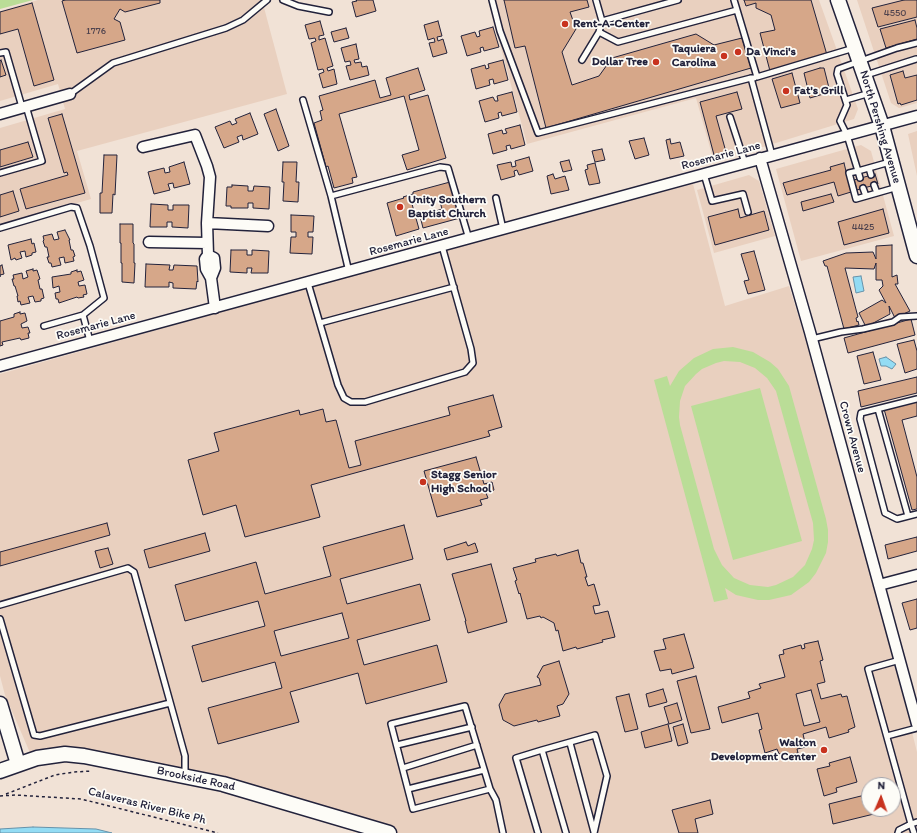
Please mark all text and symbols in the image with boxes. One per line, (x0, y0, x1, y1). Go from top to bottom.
house number: 4550 (884, 7, 906, 19)
place label: Rent-A-Center (573, 17, 649, 31)
marker: Rent-A-Center (560, 19, 570, 29)
house number: 1776 (86, 25, 106, 37)
place label: Taquiera Carolina (672, 42, 716, 70)
place label: Da Vinci's (746, 45, 796, 59)
marker: Da Vinci's (733, 47, 743, 57)
marker: Taquiera Carolina (719, 51, 729, 61)
place label: Dollar Tree (592, 55, 648, 69)
marker: Dollar Tree (651, 57, 661, 67)
street label: North Pershing Avenue (856, 69, 904, 185)
place label: Fat's Grill (794, 84, 844, 98)
marker: Fat's Grill (781, 86, 791, 96)
street label: Rosemarie Lane (680, 139, 762, 173)
place label: Unity Southern Baptist Church (408, 193, 486, 221)
marker: Unity Southern Baptist Church (395, 202, 405, 212)
house number: 4425 (852, 221, 874, 233)
street label: Rosemarie Lane (368, 225, 450, 259)
street label: Rosemarie Lane (55, 309, 137, 343)
street label: Crown Avenue (836, 400, 868, 474)
place label: Stagg Senior High School (431, 468, 496, 496)
marker: Stagg Senior High School (418, 477, 428, 487)
place label: Walton Development Center (711, 736, 816, 764)
marker: Walton Development Center (819, 745, 829, 755)
street label: Brookside Road (155, 764, 237, 794)
north arrow (861, 777, 901, 817)
text: N (877, 779, 885, 792)
street label: Calaveras River Bike Ph (86, 784, 208, 828)

